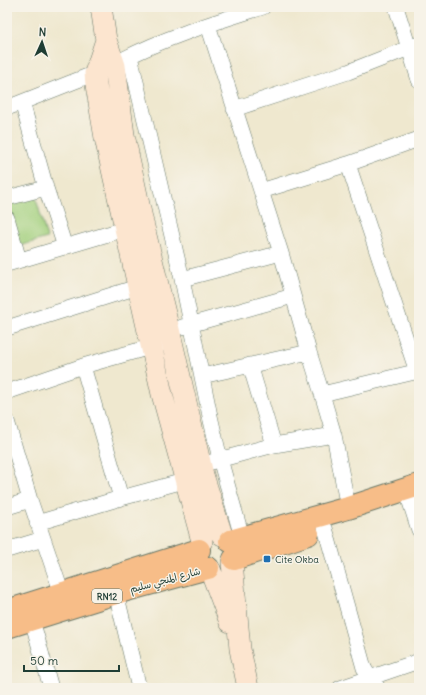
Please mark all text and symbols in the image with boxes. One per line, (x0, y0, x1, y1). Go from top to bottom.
north arrow (22, 22, 62, 62)
text: N (38, 25, 47, 39)
place label: Cite Okba (275, 553, 319, 566)
marker: Cite Okba (262, 554, 272, 564)
street label: شارع المنجي سليم (128, 564, 203, 599)
road number: RN12 (92, 589, 122, 603)
scale bar (24, 647, 119, 673)
text: 50 m (30, 653, 59, 668)

